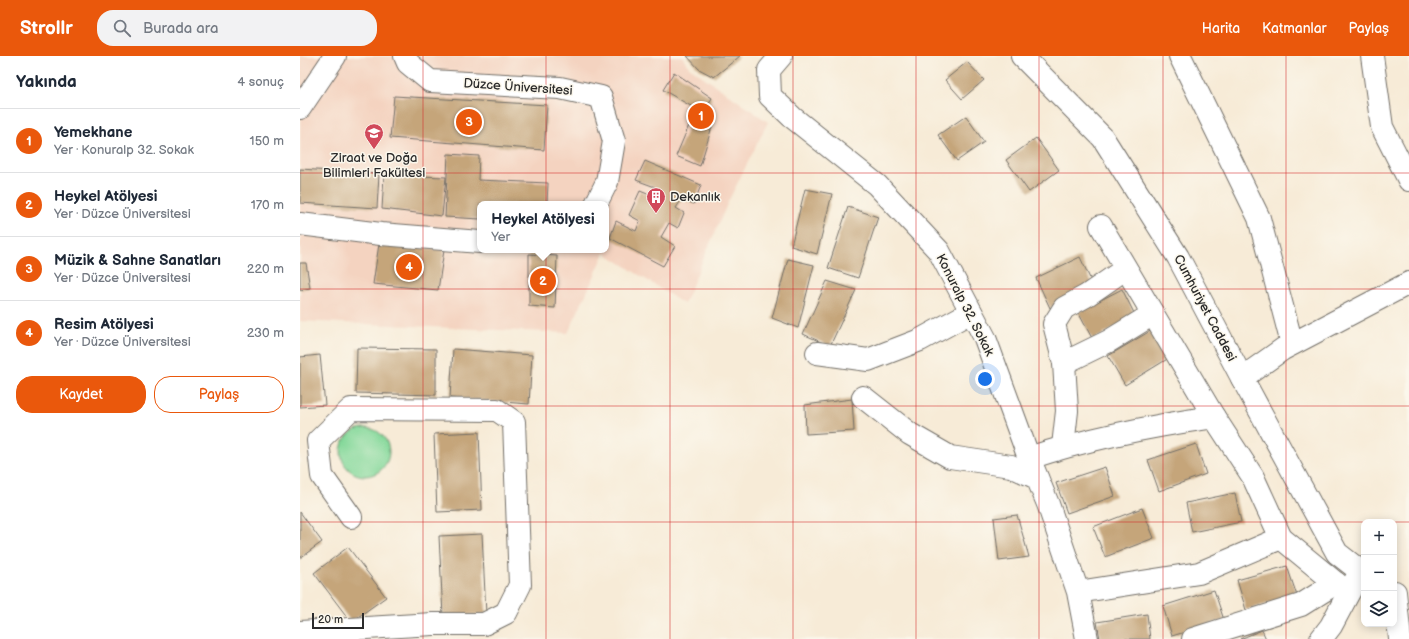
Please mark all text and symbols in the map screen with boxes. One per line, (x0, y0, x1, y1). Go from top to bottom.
search box (97, 10, 377, 46)
text: Strollr (20, 17, 73, 40)
icon: search (111, 17, 133, 39)
text: Burada ara (143, 19, 218, 38)
text: Harita (1202, 20, 1240, 37)
text: Katmanlar (1262, 20, 1327, 37)
text: Paylaş (1349, 20, 1389, 37)
text: Yakında (16, 72, 77, 92)
text: 4 sonuç (237, 74, 284, 90)
street label: Düzce Üniversitesi (463, 75, 573, 99)
pin: 1 (688, 101, 714, 131)
pin: 3 (456, 107, 482, 137)
school or university icon: Ziraat ve Doğa Bilimleri Fakültesi (363, 122, 385, 150)
text: Yemekhane (54, 123, 132, 142)
text: 1 (26, 133, 32, 149)
text: 150 m (250, 133, 284, 149)
text: Yer · Konuralp 32. Sokak (54, 142, 194, 158)
place label: Ziraat ve Doğa Bilimleri Fakültesi (323, 150, 425, 181)
building icon: Dekanlık (645, 186, 667, 214)
text: Heykel Atölyesi (54, 187, 157, 206)
place label: Dekanlık (670, 189, 721, 205)
text: 2 (25, 197, 33, 213)
text: 170 m (251, 197, 284, 213)
popup (477, 201, 609, 253)
text: Yer · Düzce Üniversitesi (54, 206, 191, 222)
text: Heykel Atölyesi (491, 210, 595, 229)
text: Yer (491, 229, 510, 245)
text: Müzik & Sahne Sanatları (54, 251, 221, 270)
street label: Konuralp 32. Sokak (932, 251, 998, 359)
pin: 4 (396, 252, 422, 282)
street label: Cumhuriyet Caddesi (1170, 252, 1240, 364)
text: 3 (25, 261, 33, 277)
text: 220 m (247, 261, 284, 277)
pin: 2 (530, 266, 556, 296)
text: Yer · Düzce Üniversitesi (54, 270, 191, 286)
text: Resim Atölyesi (54, 315, 154, 334)
text: 4 (25, 325, 33, 341)
text: 230 m (247, 325, 284, 341)
text: Yer · Düzce Üniversitesi (54, 334, 191, 350)
your location (975, 369, 995, 389)
button: Kaydet (16, 376, 146, 413)
button: Paylaş (154, 376, 284, 413)
map controls (1361, 519, 1397, 627)
button: + (1361, 519, 1397, 555)
button: − (1361, 555, 1397, 591)
button: layers (1361, 591, 1397, 627)
scale bar (312, 611, 364, 630)
text: 20 m (318, 613, 343, 626)

